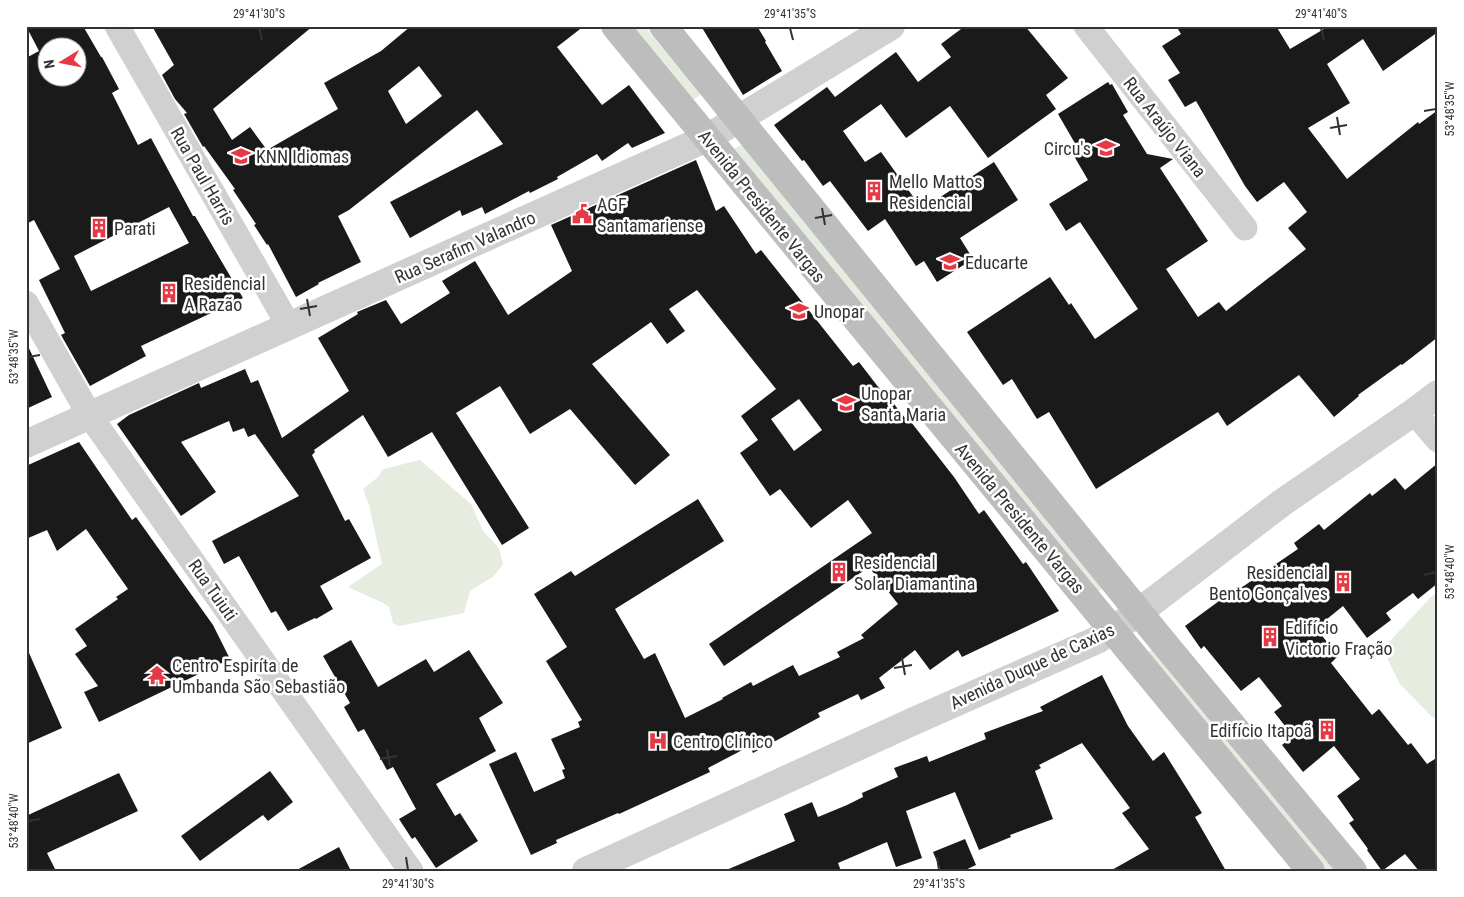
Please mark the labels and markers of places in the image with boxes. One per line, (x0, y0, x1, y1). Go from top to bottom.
school or university icon: Circu's (1095, 137, 1117, 159)
place label: Circu's (1044, 138, 1091, 159)
school or university icon: KNN Idiomas (230, 145, 252, 167)
place label: KNN Idiomas (256, 146, 349, 167)
place label: Mello Mattos Residencial (889, 171, 982, 213)
building icon: Mello Mattos Residencial (863, 180, 885, 202)
place label: AGF Santamariense (597, 194, 703, 236)
public building icon: AGF Santamariense (571, 203, 593, 225)
building icon: Parati (88, 217, 110, 239)
place label: Parati (114, 218, 156, 239)
school or university icon: Educarte (939, 251, 961, 273)
place label: Educarte (965, 252, 1028, 273)
place label: Residencial A Razão (184, 273, 266, 315)
building icon: Residencial A Razão (158, 282, 180, 304)
school or university icon: Unopar (788, 300, 810, 322)
place label: Unopar (814, 301, 865, 322)
place label: Unopar Santa Maria (861, 383, 946, 425)
school or university icon: Unopar Santa Maria (835, 392, 857, 414)
place label: Residencial Solar Diamantina (854, 552, 975, 594)
building icon: Residencial Solar Diamantina (828, 561, 850, 583)
place label: Residencial Bento Gonçalves (1209, 562, 1328, 604)
building icon: Residencial Bento Gonçalves (1332, 571, 1354, 593)
place label: Edifício Victorio Fração (1285, 617, 1393, 659)
building icon: Edifício Victorio Fração (1259, 626, 1281, 648)
place label: Centro Espiríta de Umbanda São Sebastião (172, 655, 345, 697)
temple icon: Centro Espiríta de Umbanda São Sebastião (146, 664, 168, 686)
building icon: Edifício Itapoã (1316, 719, 1338, 741)
place label: Edifício Itapoã (1210, 720, 1312, 741)
hospital icon: Centro Clínico (647, 730, 669, 752)
place label: Centro Clínico (673, 731, 773, 752)

